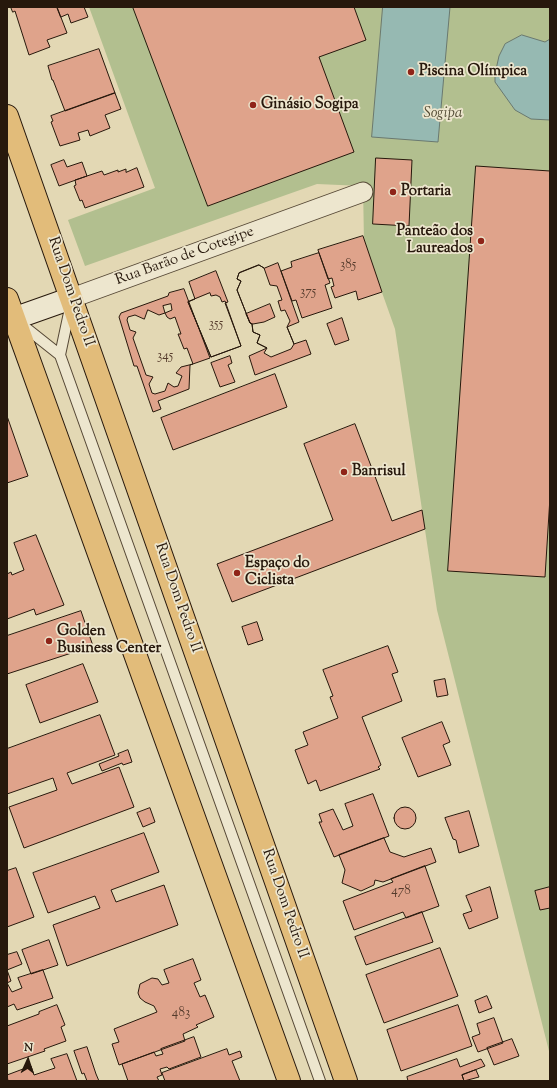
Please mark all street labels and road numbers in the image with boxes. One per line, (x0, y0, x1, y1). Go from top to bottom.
street label: Rua Barão de Cotegipe (113, 224, 257, 290)
street label: Rua Dom Pedro II (43, 235, 97, 349)
street label: Rua Dom Pedro II (150, 541, 204, 655)
street label: Rua Dom Pedro II (257, 847, 311, 961)

